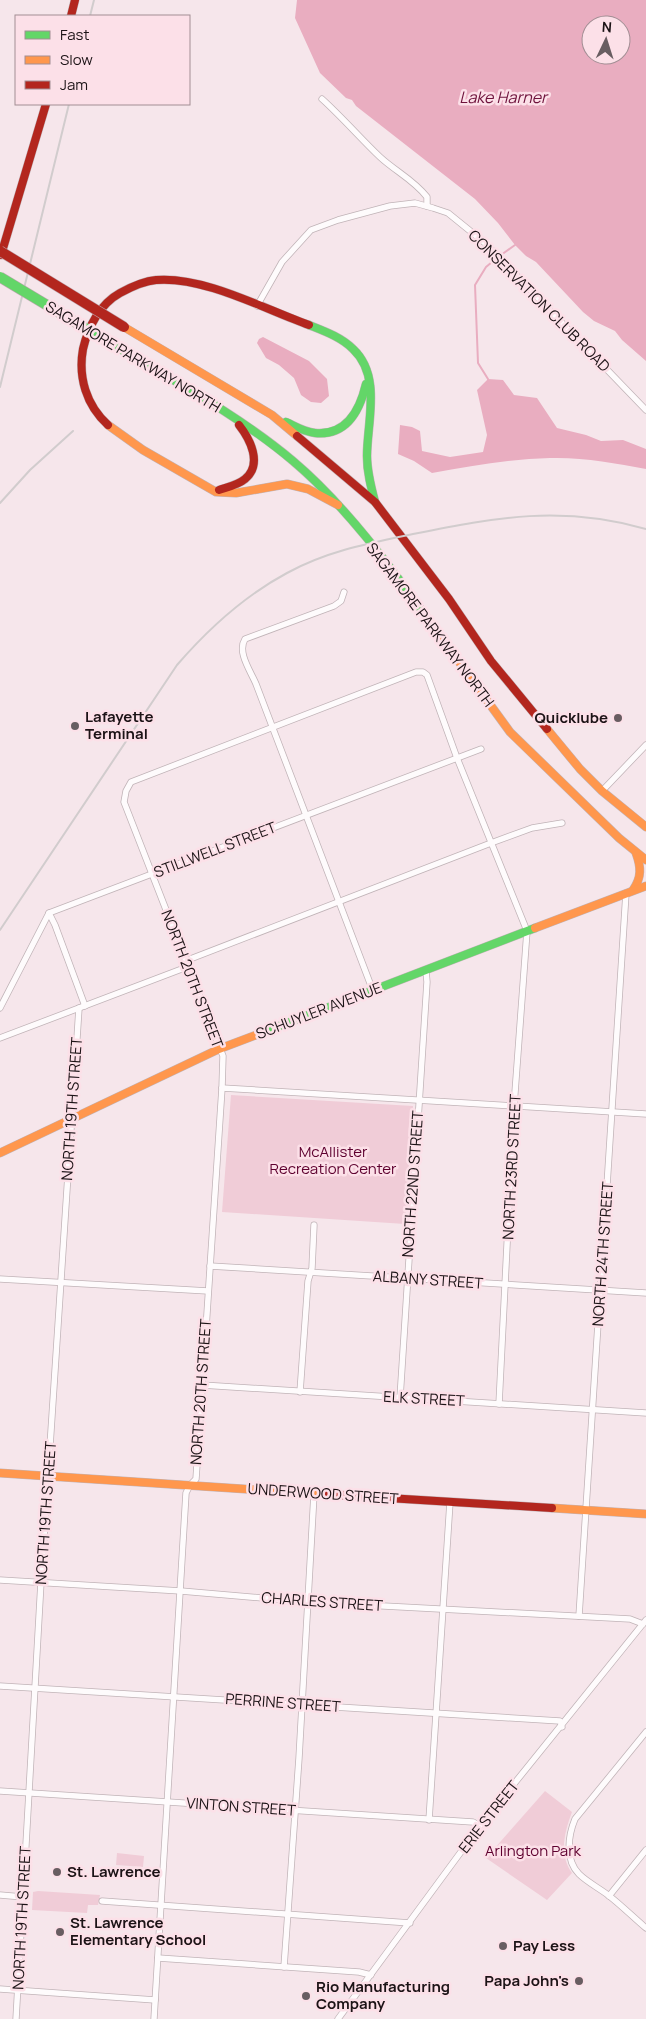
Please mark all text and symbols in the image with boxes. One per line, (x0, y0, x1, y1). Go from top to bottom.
legend (15, 15, 190, 105)
north arrow (581, 15, 631, 65)
text: N (601, 17, 613, 36)
text: Fast (60, 24, 89, 45)
text: Slow (60, 49, 93, 70)
text: Jam (60, 74, 88, 95)
water label: Lake Harner (459, 86, 549, 108)
street label: CONSERVATION CLUB ROAD (464, 225, 615, 376)
street label: SAGAMORE PARKWAY NORTH (42, 296, 225, 417)
street label: SAGAMORE PARKWAY NORTH (362, 538, 499, 711)
place label: Lafayette Terminal (85, 706, 154, 744)
place label: Quicklube (535, 707, 608, 728)
marker: Quicklube (612, 712, 624, 724)
marker: Lafayette Terminal (69, 720, 81, 732)
street label: STILLWELL STREET (151, 816, 279, 883)
street label: NORTH 20TH STREET (156, 907, 229, 1051)
street label: SCHUYLER AVENUE (253, 977, 385, 1044)
street label: NORTH 19TH STREET (56, 1036, 87, 1181)
street label: NORTH 23RD STREET (497, 1094, 526, 1240)
street label: NORTH 22ND STREET (397, 1110, 428, 1258)
park label: McAllister Recreation Center (269, 1141, 397, 1179)
street label: NORTH 24TH STREET (587, 1181, 618, 1327)
street label: ALBANY STREET (372, 1265, 484, 1294)
street label: NORTH 20TH STREET (185, 1318, 216, 1466)
street label: ELK STREET (383, 1386, 465, 1411)
street label: NORTH 19TH STREET (30, 1440, 61, 1585)
street label: UNDERWOOD STREET (247, 1478, 399, 1509)
street label: CHARLES STREET (261, 1587, 384, 1616)
street label: PERRINE STREET (225, 1688, 341, 1717)
street label: ERIE STREET (454, 1776, 524, 1857)
street label: VINTON STREET (186, 1792, 296, 1821)
park label: Arlington Park (485, 1840, 582, 1861)
street label: NORTH 19TH STREET (7, 1846, 36, 1990)
place label: St. Lawrence (67, 1861, 161, 1882)
marker: St. Lawrence (51, 1866, 63, 1878)
place label: St. Lawrence Elementary School (70, 1912, 206, 1950)
marker: St. Lawrence Elementary School (54, 1926, 66, 1938)
place label: Pay Less (513, 1935, 575, 1956)
marker: Pay Less (497, 1940, 509, 1952)
place label: Papa John's (484, 1970, 569, 1991)
marker: Papa John's (573, 1975, 585, 1987)
place label: Rio Manufacturing Company (316, 1976, 450, 2014)
marker: Rio Manufacturing Company (300, 1990, 312, 2002)

